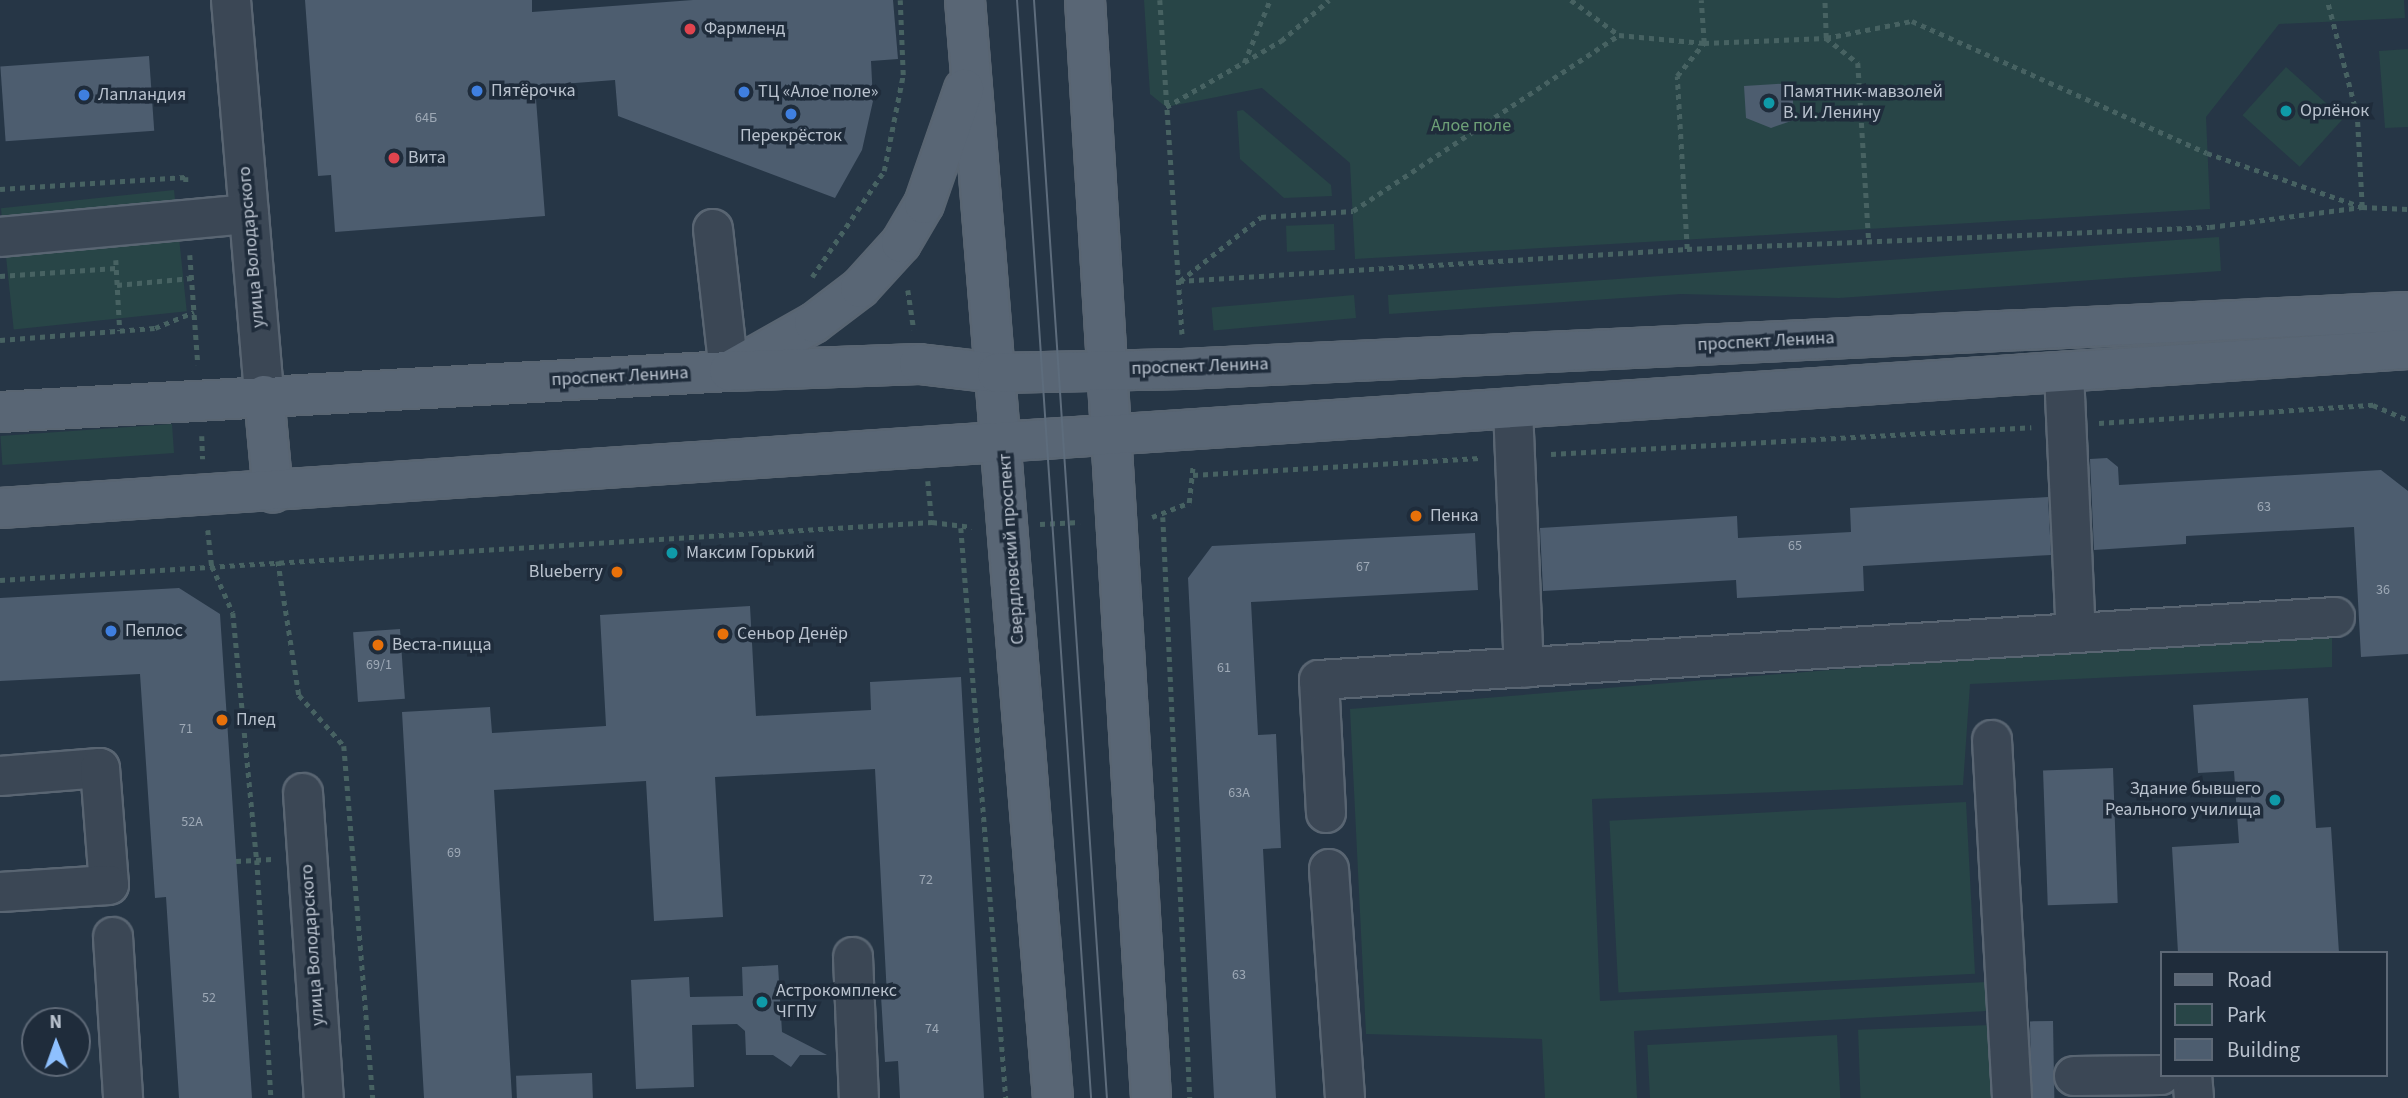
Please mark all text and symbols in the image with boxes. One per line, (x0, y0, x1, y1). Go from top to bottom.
place label: Фармленд (704, 18, 785, 40)
marker: Фармленд (682, 21, 698, 37)
place label: Пятёрочка (491, 80, 576, 102)
place label: ТЦ «Алое поле» (758, 81, 878, 103)
place label: Памятник-мавзолей В. И. Ленину (1783, 82, 1943, 124)
marker: Пятёрочка (469, 83, 485, 99)
place label: Лапландия (98, 84, 186, 106)
marker: ТЦ «Алое поле» (736, 84, 752, 100)
marker: Лапландия (76, 87, 92, 103)
marker: Памятник-мавзолей В. И. Ленину (1761, 95, 1777, 111)
place label: Орлёнок (2300, 100, 2369, 122)
marker: Орлёнок (2278, 103, 2294, 119)
marker: Перекрёсток (783, 106, 799, 122)
house number: 64Б (415, 110, 437, 126)
park label: Алое поле (1431, 115, 1511, 137)
place label: Перекрёсток (740, 125, 842, 147)
place label: Вита (408, 147, 446, 169)
marker: Вита (386, 150, 402, 166)
street label: улица Володарского (234, 165, 270, 329)
street label: проспект Ленина (1697, 328, 1835, 356)
street label: проспект Ленина (1131, 354, 1269, 380)
street label: проспект Ленина (551, 363, 689, 391)
street label: Свердловский проспект (995, 453, 1029, 645)
house number: 63 (2257, 499, 2271, 515)
place label: Пенка (1430, 505, 1478, 527)
marker: Пенка (1408, 508, 1424, 524)
house number: 65 (1788, 538, 1802, 554)
place label: Максим Горький (686, 542, 815, 564)
marker: Максим Горький (664, 545, 680, 561)
house number: 67 (1356, 559, 1370, 575)
place label: Blueberry (529, 561, 603, 583)
marker: Blueberry (609, 564, 625, 580)
house number: 36 (2376, 582, 2390, 598)
place label: Пеплос (125, 620, 183, 642)
marker: Пеплос (103, 623, 119, 639)
place label: Сеньор Денёр (737, 623, 848, 645)
marker: Сеньор Денёр (715, 626, 731, 642)
place label: Веста-пицца (392, 634, 491, 656)
marker: Веста-пицца (370, 637, 386, 653)
house number: 69/1 (366, 657, 392, 673)
house number: 61 (1217, 660, 1231, 676)
place label: Плед (236, 709, 276, 731)
marker: Плед (214, 712, 230, 728)
house number: 71 (179, 721, 193, 737)
place label: Здание бывшего Реального училища (2105, 779, 2261, 822)
house number: 63А (1228, 785, 1250, 801)
marker: Здание бывшего Реального училища (2267, 792, 2283, 808)
house number: 52А (181, 814, 203, 830)
house number: 69 (447, 845, 461, 861)
street label: улица Володарского (297, 863, 329, 1027)
house number: 72 (919, 872, 933, 888)
legend (2160, 951, 2387, 1077)
text: Road (2227, 965, 2272, 995)
house number: 63 (1232, 967, 1246, 983)
place label: Астрокомплекс ЧГПУ (776, 981, 897, 1024)
house number: 52 (202, 990, 216, 1006)
marker: Астрокомплекс ЧГПУ (754, 994, 770, 1010)
text: Park (2227, 1000, 2266, 1030)
north arrow (21, 1007, 91, 1077)
text: N (49, 1009, 62, 1036)
house number: 74 (925, 1021, 939, 1037)
text: Building (2227, 1035, 2300, 1065)

